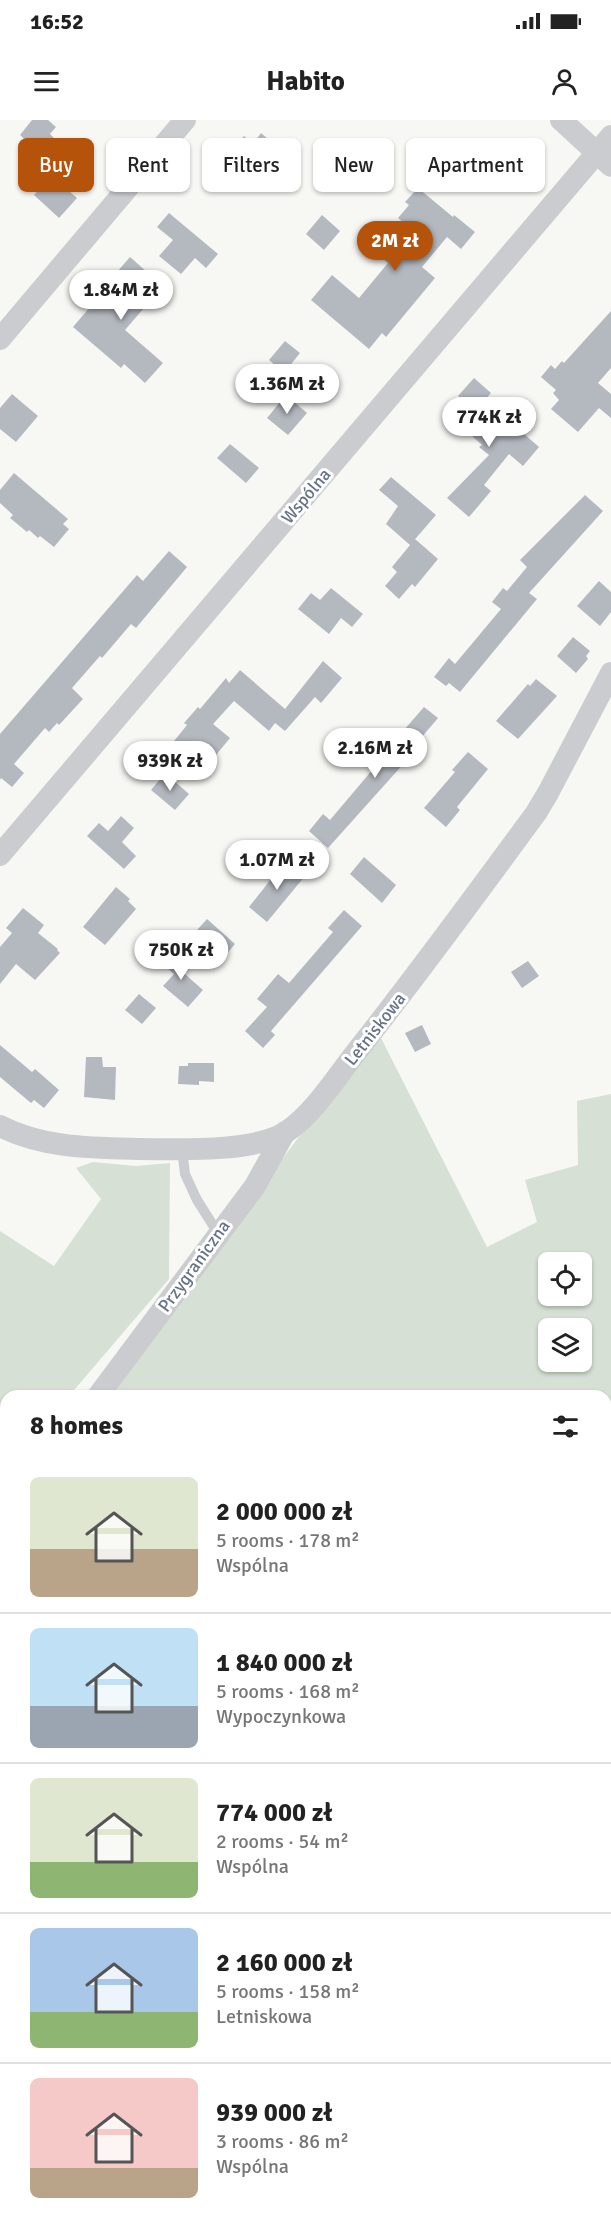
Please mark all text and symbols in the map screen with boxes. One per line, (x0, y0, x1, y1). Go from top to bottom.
text: 16:52 (30, 8, 84, 35)
icon: menu (30, 65, 63, 98)
text: Habito (266, 65, 345, 98)
icon: person (548, 65, 581, 98)
chip: Buy (18, 138, 94, 192)
chip: Rent (106, 138, 190, 192)
chip: Filters (202, 138, 301, 192)
chip: New (313, 138, 394, 192)
chip: Apartment (406, 138, 545, 192)
pin: 2M zł (353, 221, 437, 272)
text: 2M zł (371, 228, 419, 253)
pin: 1.84M zł (59, 270, 183, 321)
text: 1.84M zł (83, 277, 159, 302)
pin: 1.36M zł (225, 364, 349, 415)
text: 1.36M zł (249, 371, 325, 396)
pin: 774K zł (434, 397, 544, 448)
text: 774K zł (456, 404, 522, 429)
street label: Wspólna (276, 464, 336, 528)
pin: 2.16M zł (313, 728, 437, 779)
text: 2.16M zł (337, 735, 413, 760)
pin: 939K zł (115, 741, 225, 792)
text: 939K zł (137, 748, 203, 773)
pin: 1.07M zł (215, 840, 339, 891)
text: 1.07M zł (239, 847, 315, 872)
pin: 750K zł (126, 930, 236, 981)
text: 750K zł (148, 937, 214, 962)
street label: Letniskowa (340, 988, 410, 1070)
street label: Przygraniczna (153, 1216, 235, 1316)
map controls (538, 1252, 592, 1372)
button: locate (538, 1252, 592, 1306)
button: layers (538, 1318, 592, 1372)
text: 8 homes (30, 1410, 123, 1442)
icon: filters (549, 1410, 582, 1443)
text: 2 000 000 zł (216, 1496, 353, 1528)
icon: home (78, 1501, 150, 1573)
text: 5 rooms · 178 m² (216, 1528, 360, 1553)
text: Wspólna (216, 1553, 289, 1578)
text: 1 840 000 zł (216, 1647, 353, 1679)
icon: home (78, 1652, 150, 1724)
text: 5 rooms · 168 m² (216, 1679, 360, 1704)
text: Wypoczynkowa (216, 1704, 346, 1729)
text: 774 000 zł (216, 1797, 333, 1829)
icon: home (78, 1802, 150, 1874)
text: 2 rooms · 54 m² (216, 1829, 349, 1854)
text: Wspólna (216, 1854, 289, 1879)
text: 2 160 000 zł (216, 1947, 353, 1979)
icon: home (78, 1952, 150, 2024)
text: 5 rooms · 158 m² (216, 1979, 360, 2004)
text: Letniskowa (216, 2004, 312, 2029)
text: 939 000 zł (216, 2097, 333, 2129)
icon: home (78, 2102, 150, 2174)
text: 3 rooms · 86 m² (216, 2129, 349, 2154)
text: Wspólna (216, 2154, 289, 2179)

